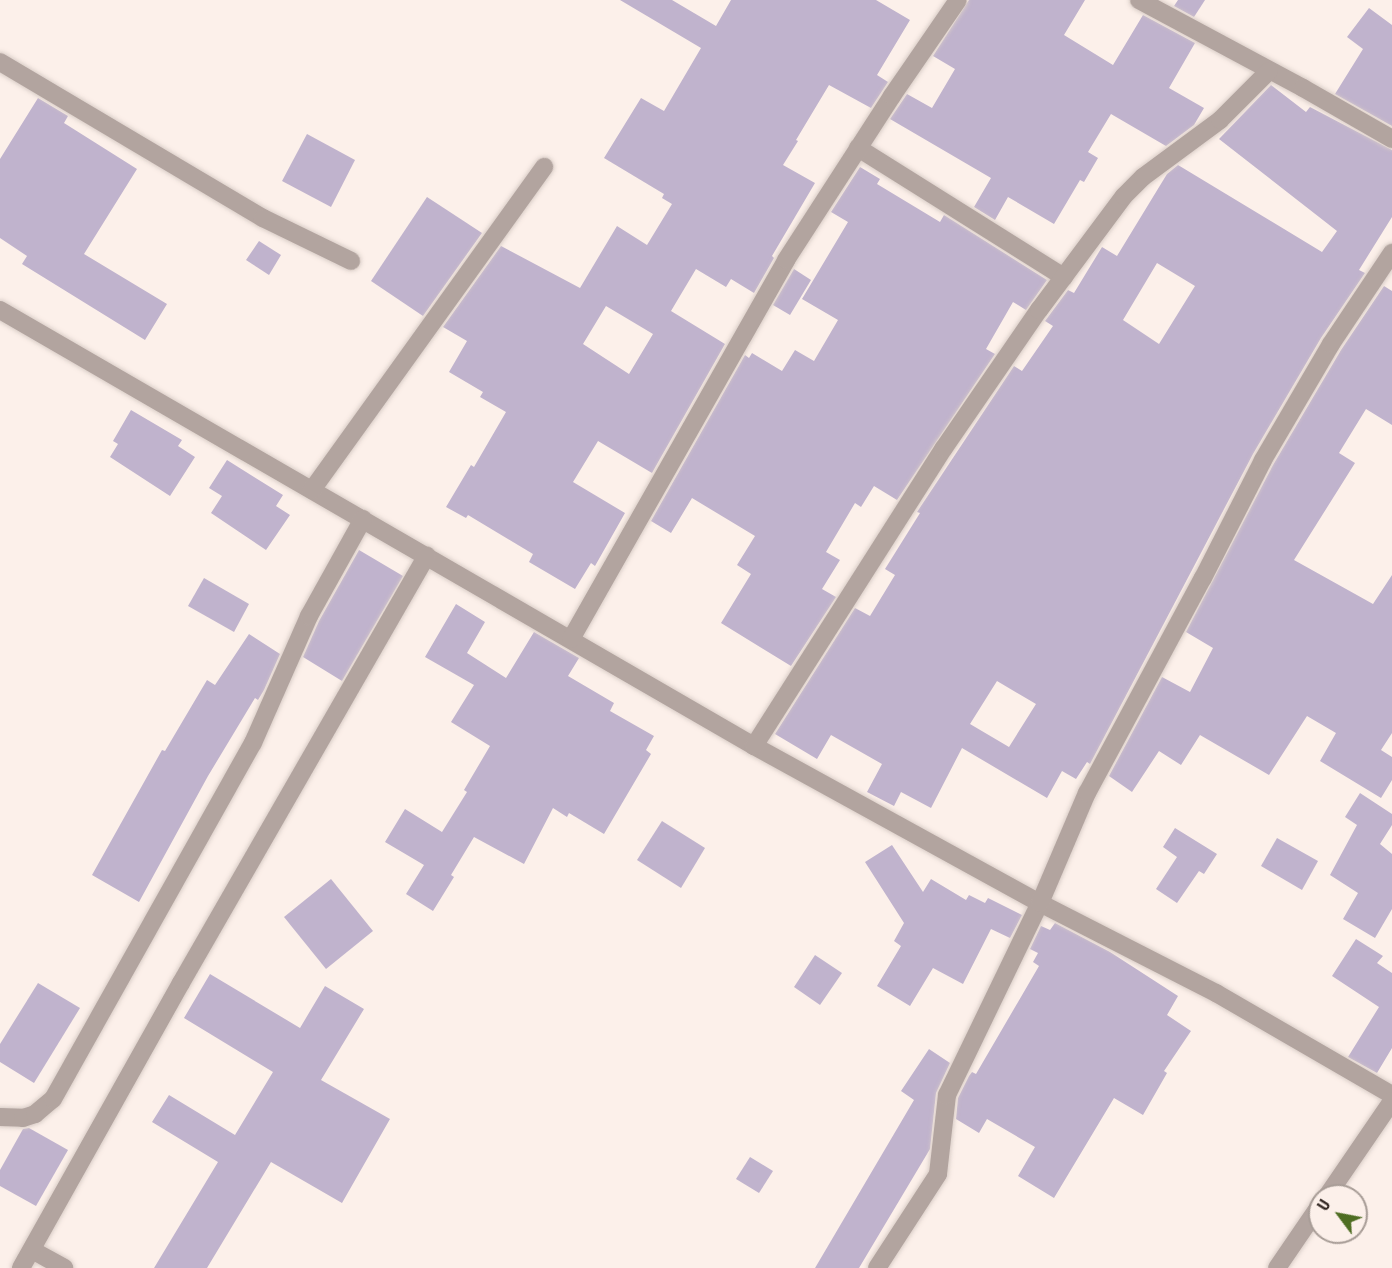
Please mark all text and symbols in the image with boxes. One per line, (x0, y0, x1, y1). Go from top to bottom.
north arrow (1308, 1184, 1368, 1244)
text: U (1314, 1196, 1334, 1214)

